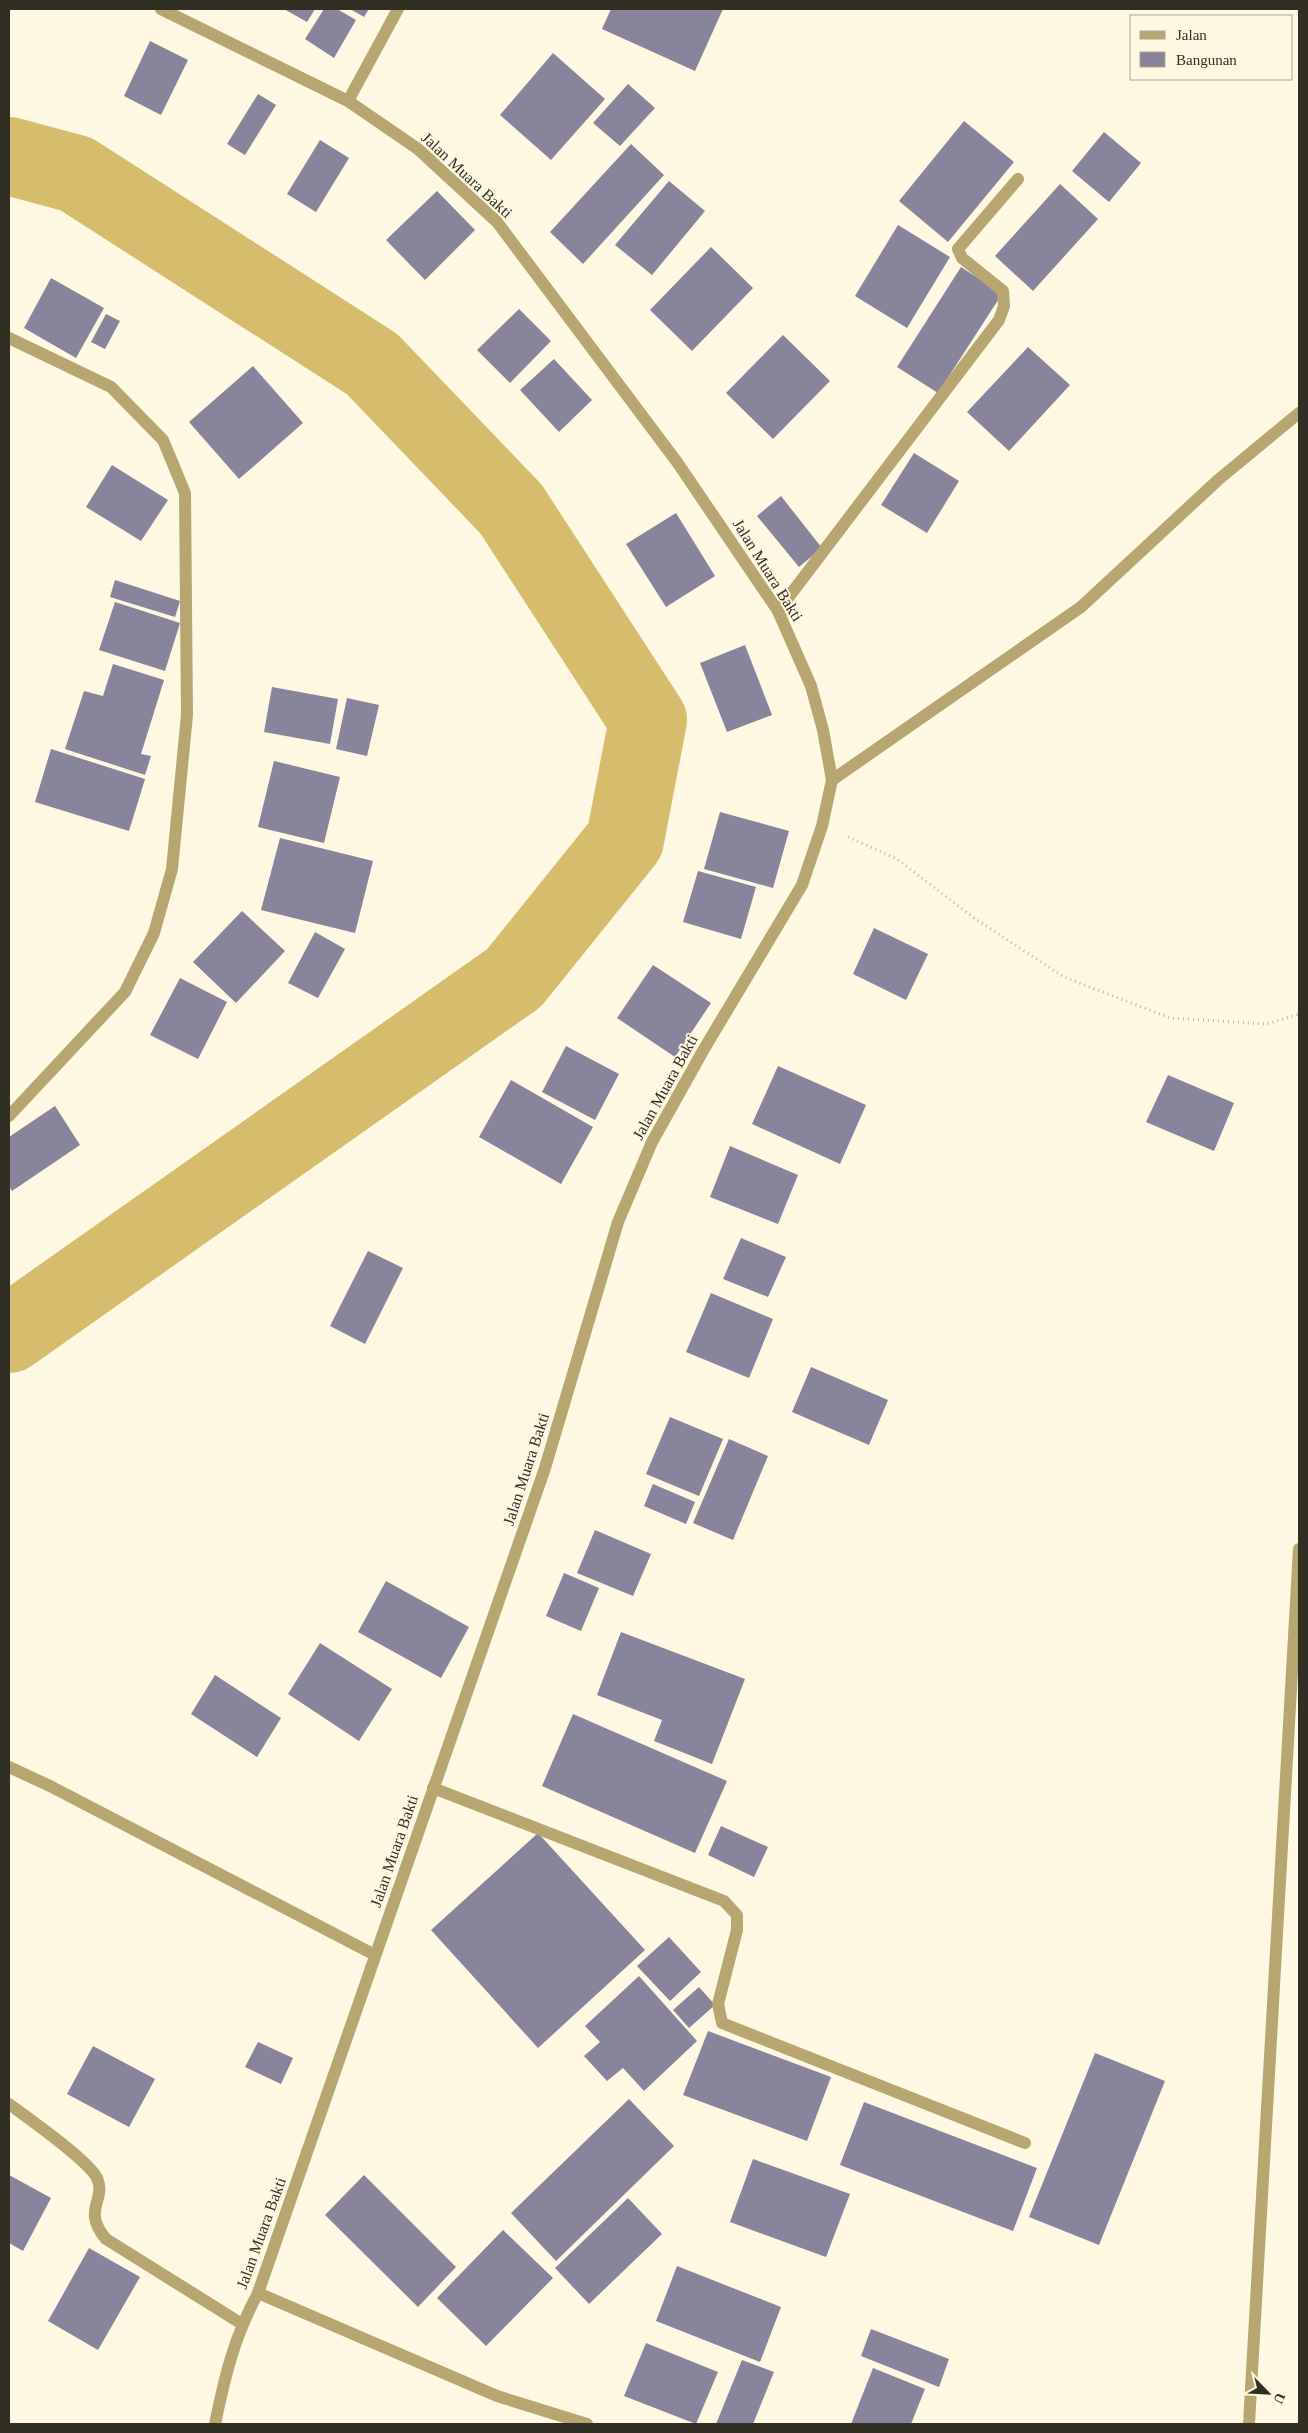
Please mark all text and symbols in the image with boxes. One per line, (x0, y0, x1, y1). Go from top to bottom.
legend (1130, 15, 1293, 80)
text: Jalan (1176, 27, 1207, 43)
text: Bangunan (1176, 52, 1237, 68)
street label: Jalan Muara Bakti (418, 129, 516, 222)
street label: Jalan Muara Bakti (730, 516, 807, 625)
street label: Jalan Muara Bakti (629, 1031, 701, 1142)
street label: Jalan Muara Bakti (500, 1410, 552, 1527)
street label: Jalan Muara Bakti (367, 1792, 421, 1909)
street label: Jalan Muara Bakti (233, 2174, 289, 2291)
north arrow (1243, 2368, 1293, 2418)
text: U (1271, 2390, 1288, 2406)

